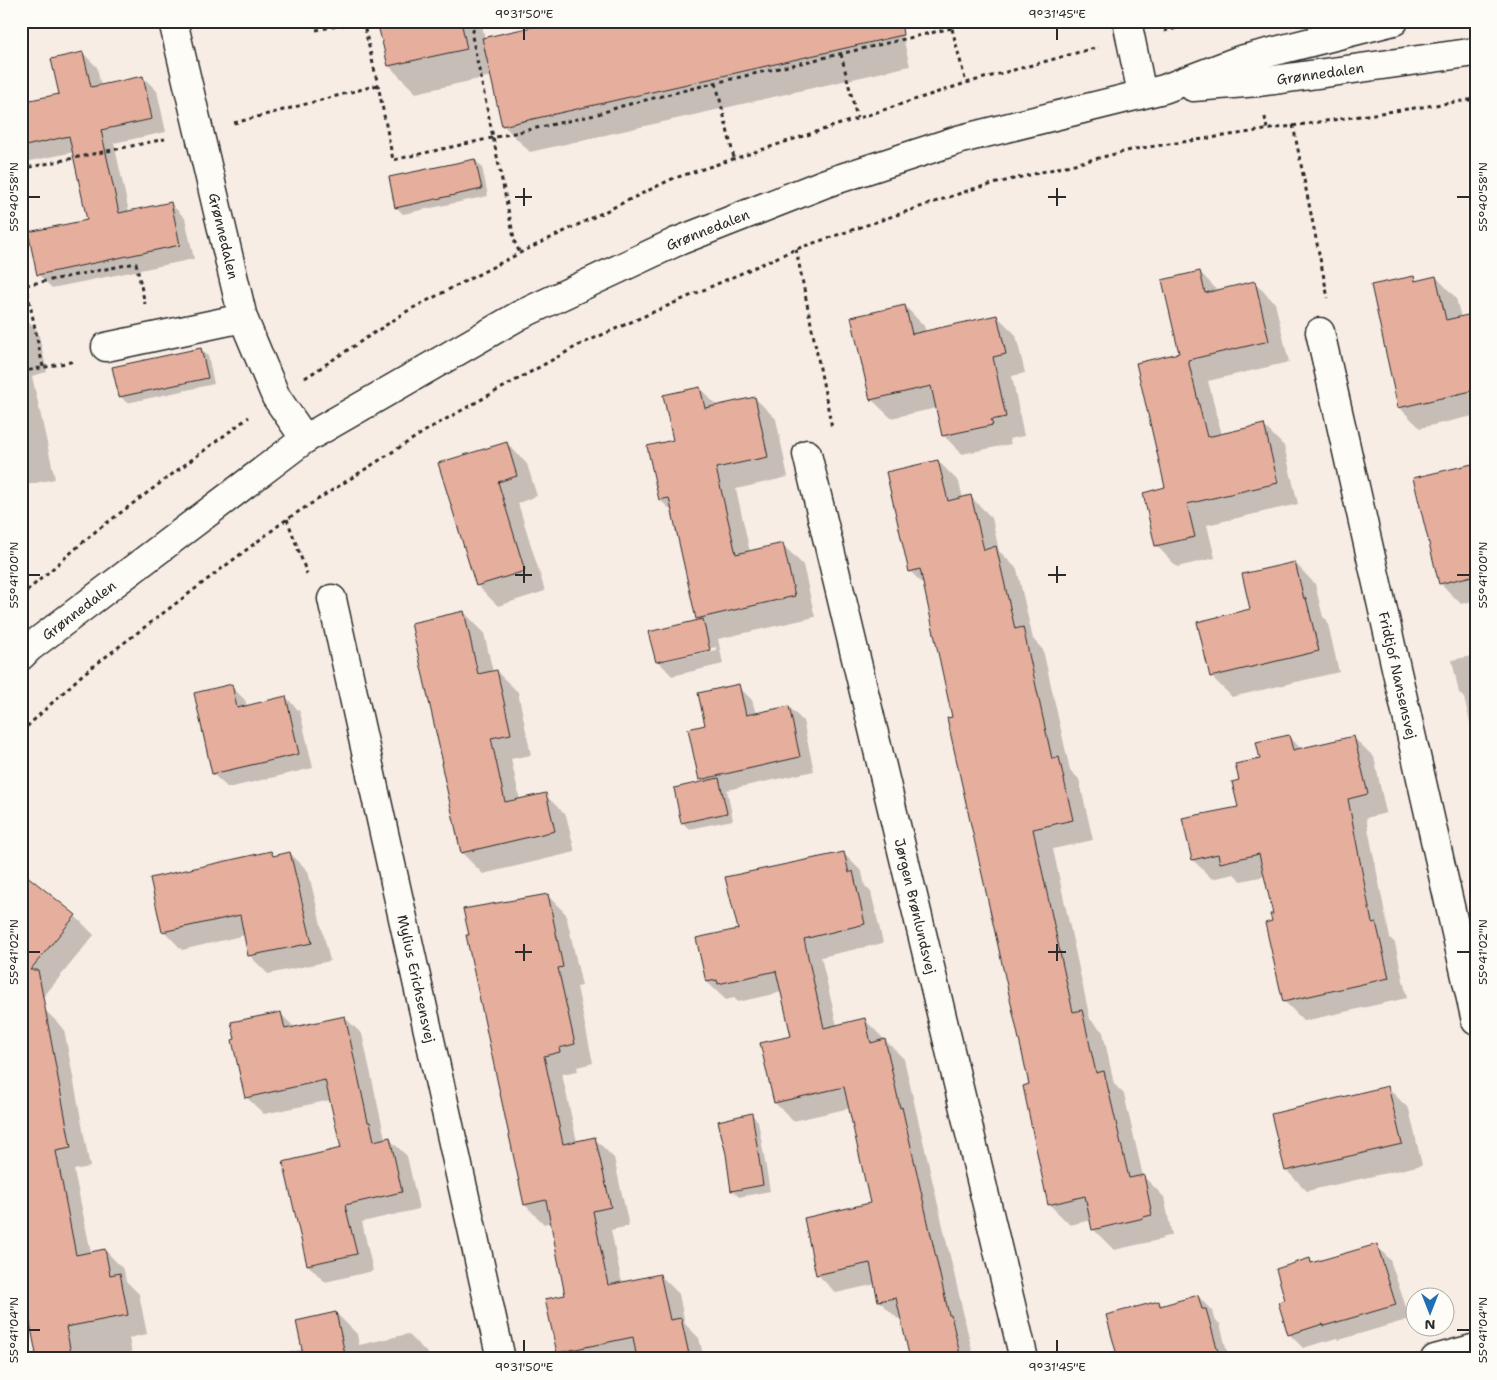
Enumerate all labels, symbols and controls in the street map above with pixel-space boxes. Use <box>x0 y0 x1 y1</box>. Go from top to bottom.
text: 9°31'50"E <box>495 6 553 22</box>
text: 9°31'45"E <box>1028 6 1086 22</box>
street label: Grønnedalen <box>1275 59 1366 88</box>
text: 55°40'58"N <box>6 162 22 232</box>
text: 55°40'58"N <box>1475 162 1491 232</box>
street label: Grønnedalen <box>205 191 243 282</box>
street label: Grønnedalen <box>663 205 752 254</box>
text: 55°41'00"N <box>6 542 22 608</box>
text: 55°41'00"N <box>1475 542 1491 608</box>
street label: Grønnedalen <box>38 576 120 644</box>
street label: Fridtjof Nansensvej <box>1375 610 1421 741</box>
street label: Jørgen Brønlundsvej <box>890 837 940 976</box>
street label: Mylius Erichsensvej <box>393 913 439 1045</box>
text: 55°41'02"N <box>6 919 22 985</box>
text: 55°41'02"N <box>1475 919 1491 985</box>
north arrow <box>1404 1288 1454 1338</box>
text: 55°41'04"N <box>6 1297 22 1363</box>
text: 55°41'04"N <box>1475 1297 1491 1363</box>
text: N <box>1424 1316 1436 1334</box>
text: 9°31'50"E <box>495 1359 553 1375</box>
text: 9°31'45"E <box>1028 1359 1086 1375</box>

